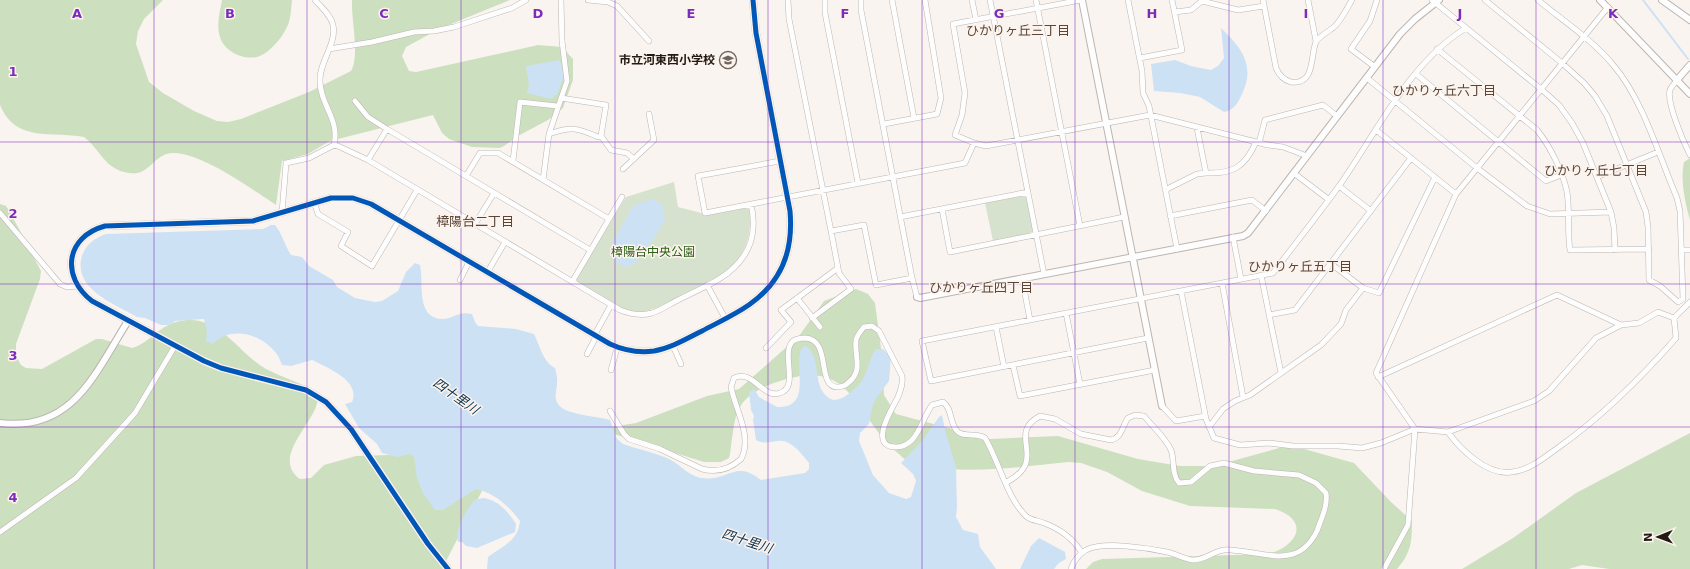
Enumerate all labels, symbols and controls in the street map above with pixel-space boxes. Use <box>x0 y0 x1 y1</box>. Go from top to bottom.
text: A <box>72 6 82 21</box>
text: B <box>225 6 235 21</box>
text: C <box>379 6 389 21</box>
text: D <box>533 6 544 21</box>
text: E <box>687 6 695 21</box>
text: F <box>841 6 849 21</box>
text: G <box>994 6 1004 21</box>
text: H <box>1147 6 1157 21</box>
text: I <box>1304 6 1308 21</box>
text: J <box>1457 6 1462 21</box>
text: K <box>1608 6 1619 21</box>
district label: ひかりヶ丘三丁目 <box>966 23 1070 38</box>
school or university icon: 市立河東西小学校 <box>718 50 738 70</box>
place label: 市立河東西小学校 <box>619 53 715 67</box>
text: 1 <box>8 64 18 79</box>
district label: ひかりヶ丘六丁目 <box>1392 83 1496 98</box>
district label: ひかりヶ丘七丁目 <box>1544 163 1648 178</box>
text: 2 <box>8 206 18 221</box>
district label: 樟陽台二丁目 <box>436 214 514 229</box>
park label: 樟陽台中央公園 <box>611 245 695 259</box>
district label: ひかりヶ丘五丁目 <box>1248 259 1352 274</box>
district label: ひかりヶ丘四丁目 <box>929 280 1033 295</box>
text: 3 <box>8 348 18 363</box>
water label: 四十里川 <box>430 375 483 418</box>
text: 4 <box>8 490 18 505</box>
north arrow <box>1638 517 1678 557</box>
water label: 四十里川 <box>720 526 776 557</box>
text: N <box>1642 532 1655 542</box>

